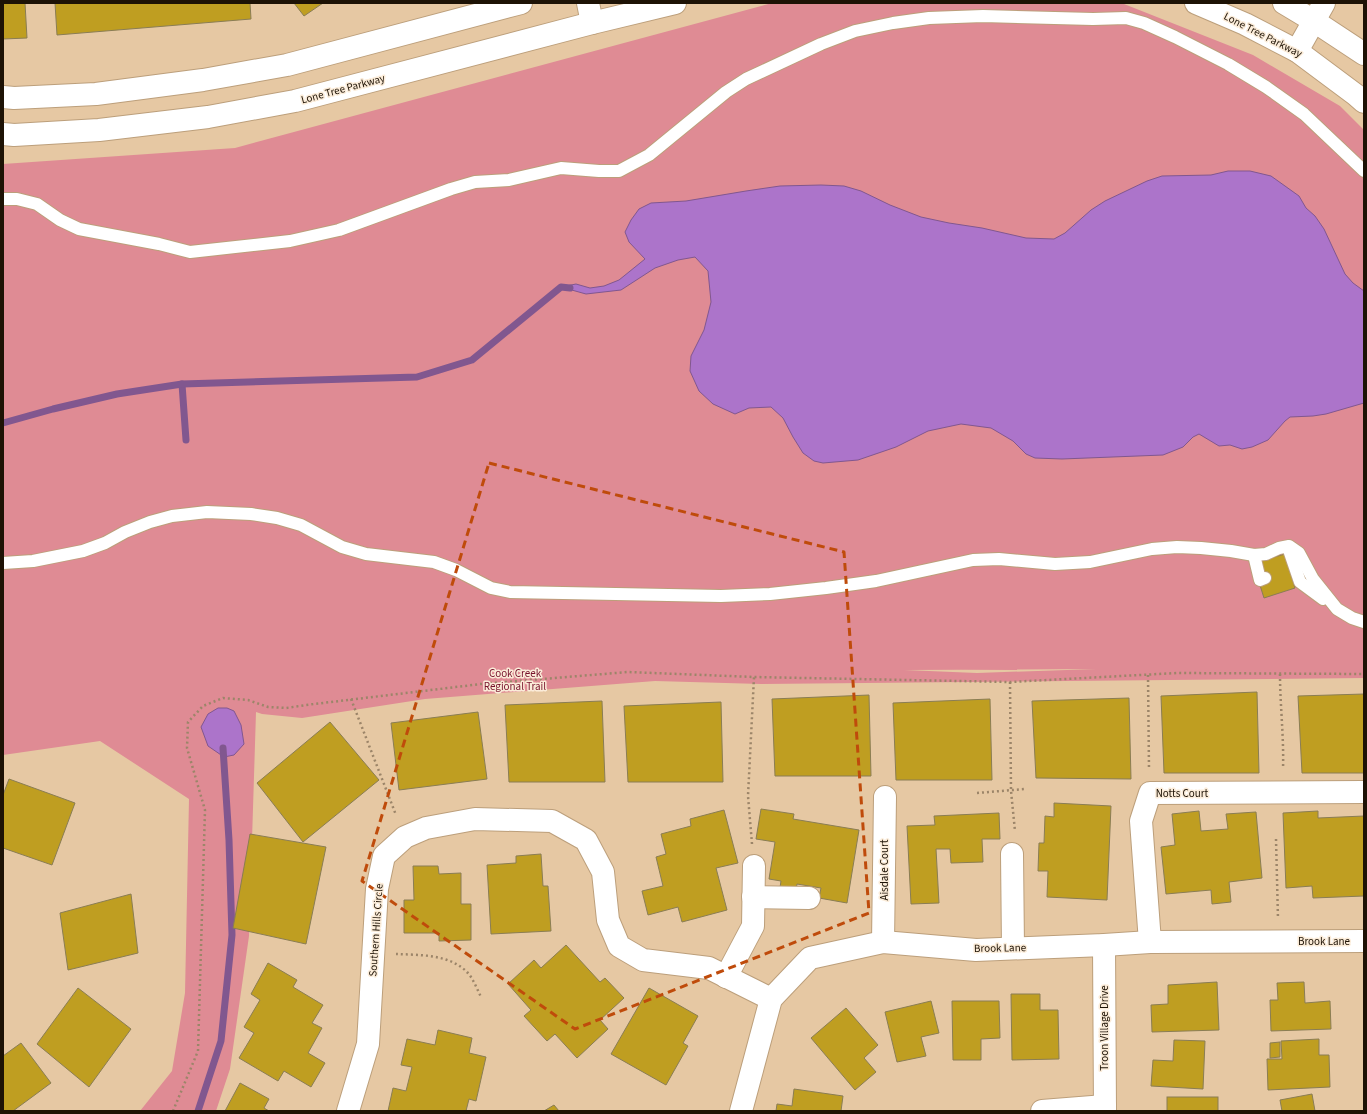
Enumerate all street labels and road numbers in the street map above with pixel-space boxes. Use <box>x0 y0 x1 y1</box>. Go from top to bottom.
street label: Lone Tree Parkway <box>1221 9 1305 61</box>
street label: Lone Tree Parkway <box>299 71 387 107</box>
street label: Notts Court <box>1156 786 1209 801</box>
street label: Aisdale Court <box>877 839 892 901</box>
street label: Southern Hills Circle <box>365 882 387 977</box>
street label: Brook Lane <box>1298 934 1351 949</box>
street label: Brook Lane <box>974 940 1027 956</box>
street label: Troon Village Drive <box>1097 985 1112 1071</box>

